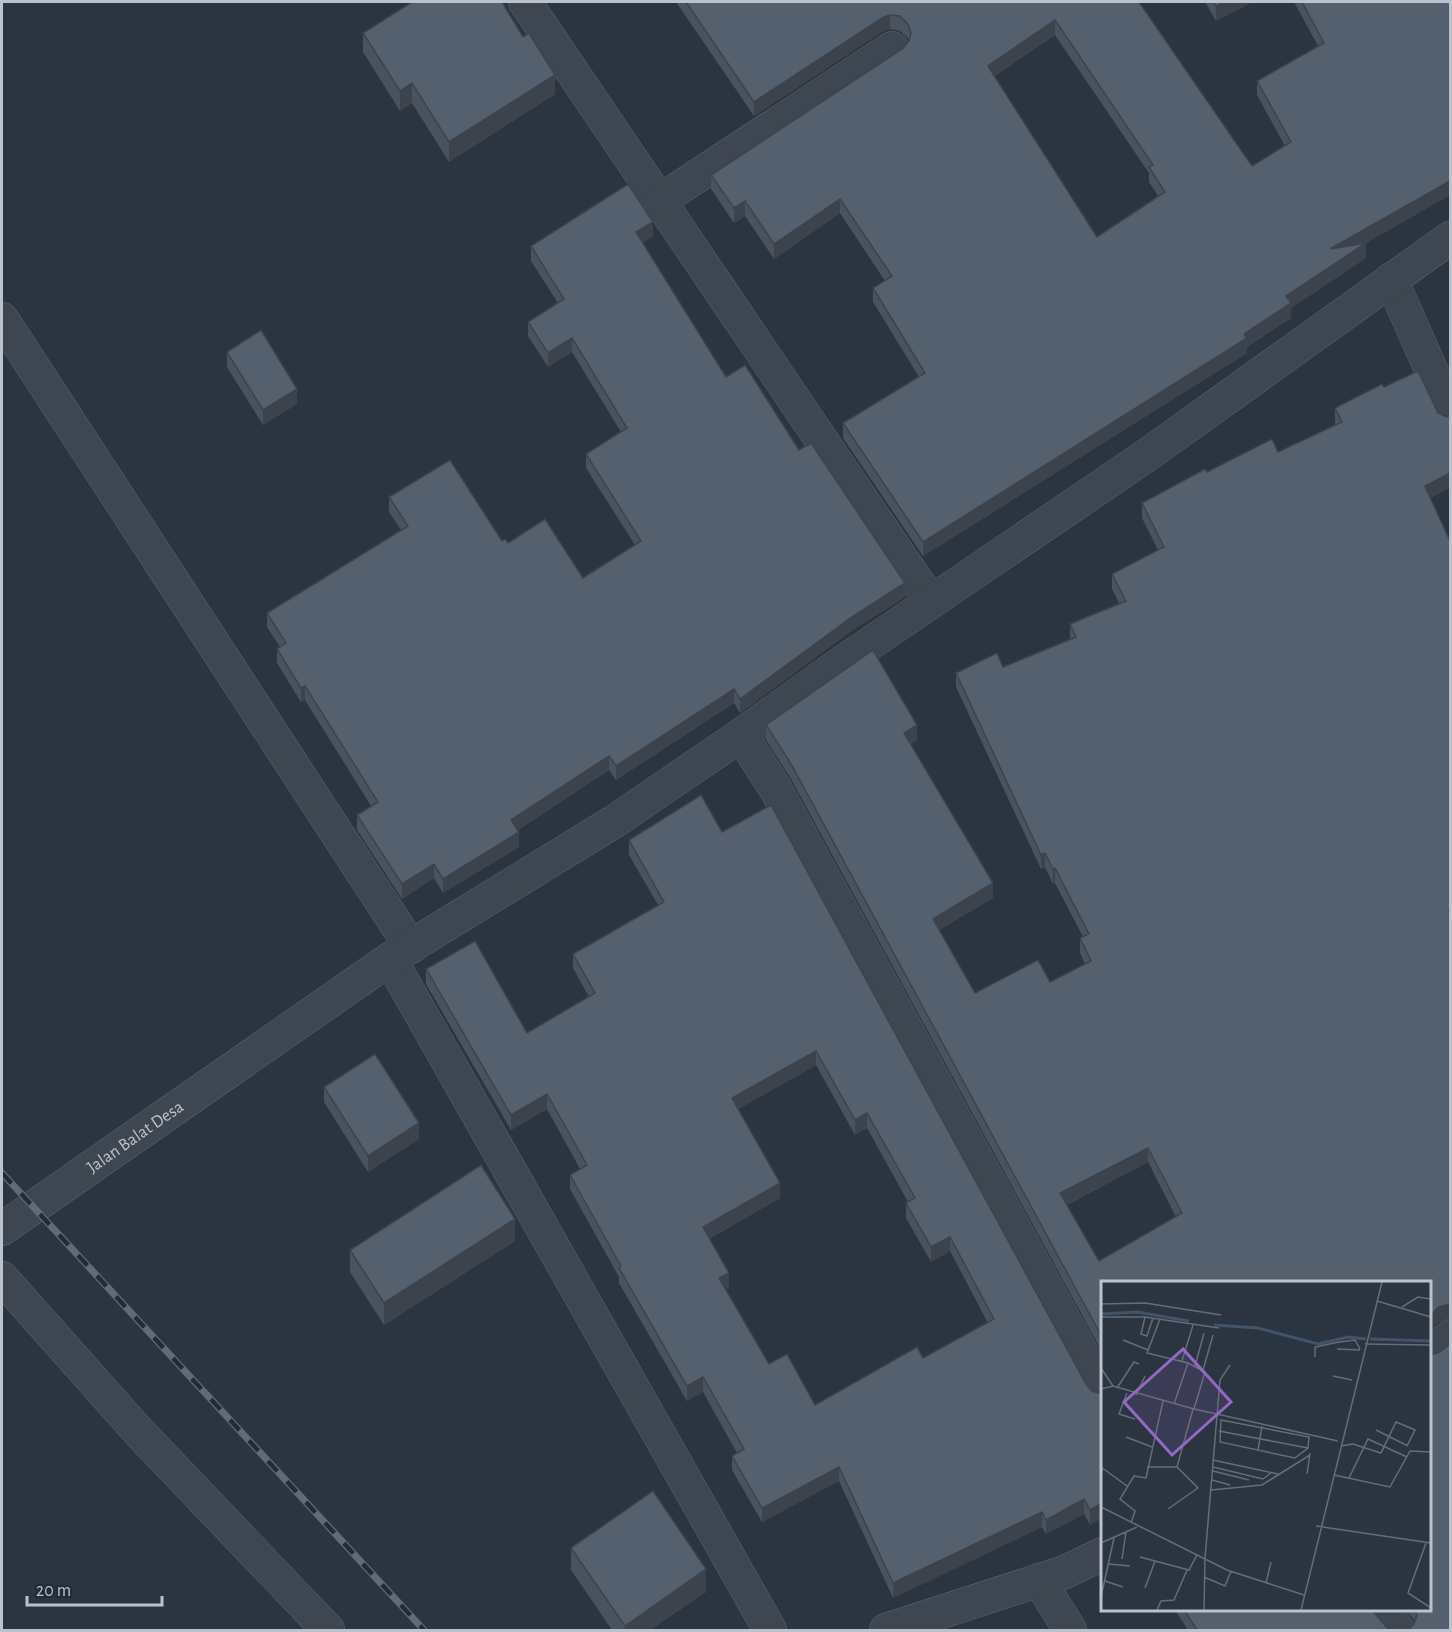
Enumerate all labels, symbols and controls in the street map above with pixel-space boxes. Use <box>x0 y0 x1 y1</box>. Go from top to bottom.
street label: Jalan Balat Desa <box>84 1098 187 1177</box>
inset map <box>1101 1281 1431 1611</box>
scale bar <box>27 1569 162 1607</box>
text: 20 m <box>36 1582 71 1600</box>

